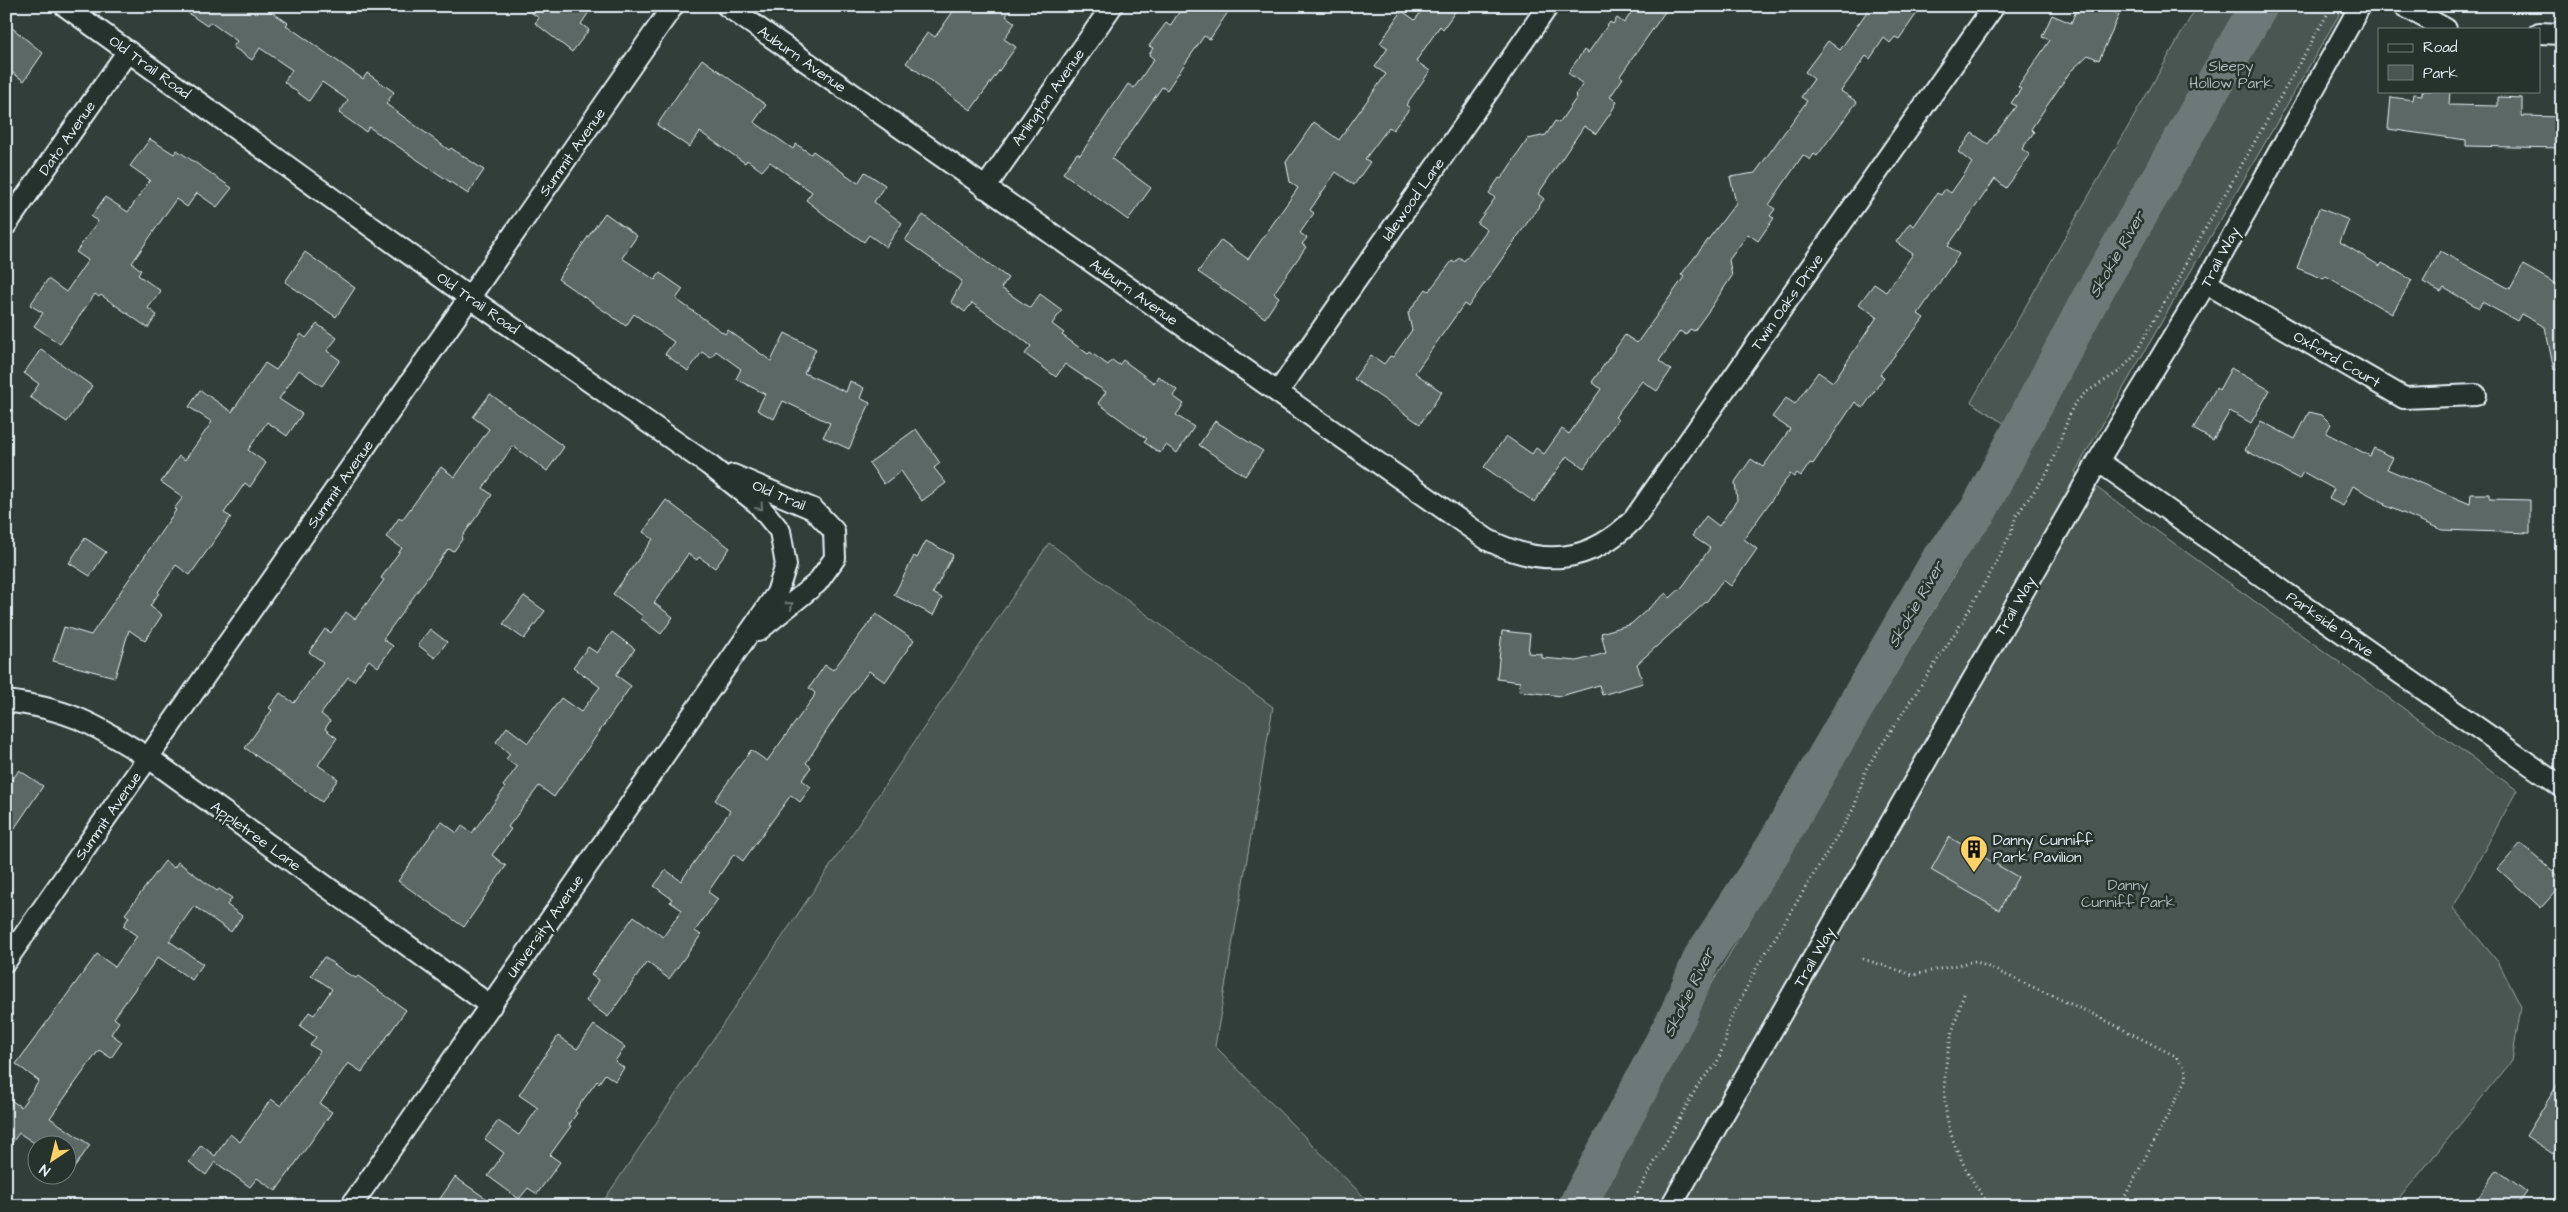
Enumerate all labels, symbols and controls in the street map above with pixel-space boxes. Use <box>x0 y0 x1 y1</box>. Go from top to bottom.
street label: Auburn Avenue <box>753 21 850 98</box>
legend <box>2378 28 2540 92</box>
street label: Old Trail Road <box>105 31 195 104</box>
text: Road <box>2423 37 2458 58</box>
street label: Arlington Avenue <box>1007 44 1091 151</box>
park label: Sleepy Hollow Park <box>2189 56 2273 94</box>
text: Park <box>2423 63 2458 84</box>
street label: Dato Avenue <box>34 97 101 180</box>
street label: Summit Avenue <box>534 104 611 201</box>
street label: Idlewood Lane <box>1377 154 1450 245</box>
water label: Skokie River <box>2083 206 2151 302</box>
street label: Trail Way <box>2196 223 2246 292</box>
street label: Twin Oaks Drive <box>1746 250 1829 355</box>
street label: Auburn Avenue <box>1085 254 1182 331</box>
street label: Old Trail Road <box>432 267 523 340</box>
street label: Oxford Court <box>2289 326 2384 393</box>
street label: Summit Avenue <box>302 436 379 533</box>
street label: Old Trail <box>749 475 809 516</box>
one-way arrow <box>754 501 763 510</box>
water label: Skokie River <box>1882 556 1950 652</box>
street label: Trail Way <box>1990 572 2042 641</box>
street label: Parkside Drive <box>2282 586 2378 662</box>
one-way arrow <box>785 601 794 610</box>
street label: Summit Avenue <box>70 768 147 865</box>
street label: Appletree Lane <box>206 796 305 876</box>
place label: Danny Cunniff Park Pavilion <box>1993 830 2093 868</box>
building icon: Danny Cunniff Park Pavilion <box>1959 834 1989 873</box>
street label: University Avenue <box>502 871 590 983</box>
park label: Danny Cunniff Park <box>2081 875 2175 913</box>
street label: Trail Way <box>1789 923 1841 992</box>
water label: Skokie River <box>1658 943 1721 1040</box>
north arrow <box>28 1134 78 1184</box>
text: N <box>36 1159 54 1181</box>

